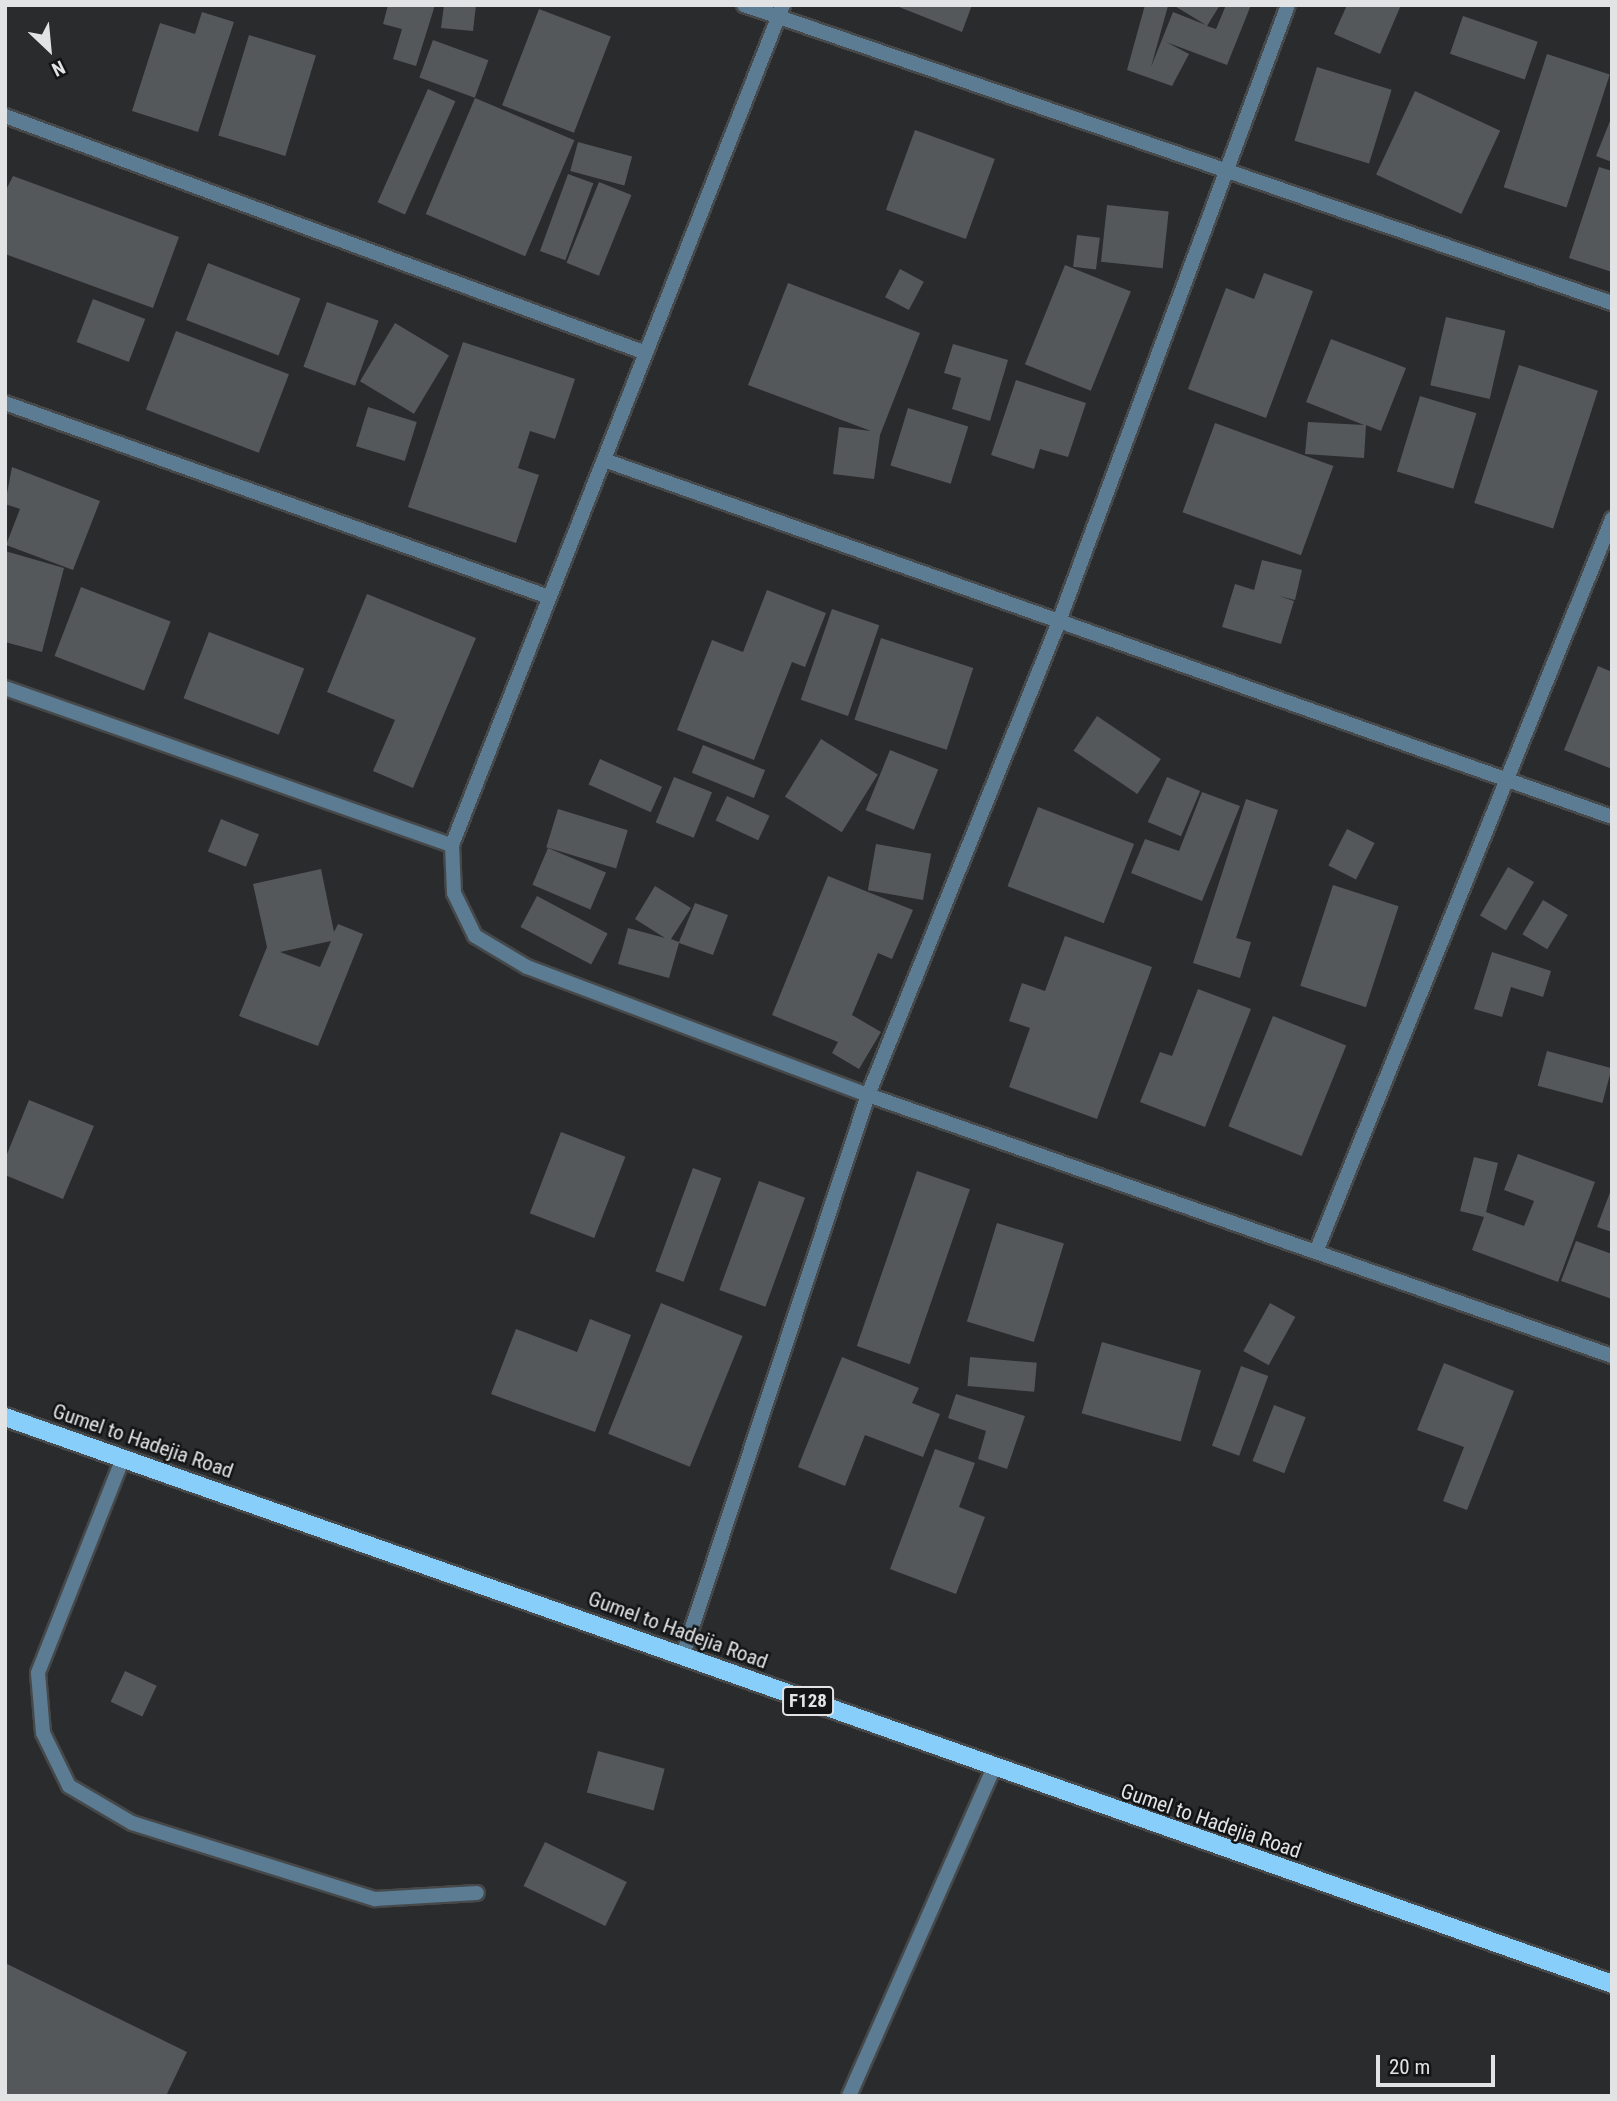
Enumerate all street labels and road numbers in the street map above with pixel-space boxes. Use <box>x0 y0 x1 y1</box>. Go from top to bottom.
street label: Gumel to Hadejia Road <box>49 1398 237 1484</box>
street label: Gumel to Hadejia Road <box>585 1586 771 1674</box>
road number: F128 <box>782 1686 834 1716</box>
street label: Gumel to Hadejia Road <box>1117 1778 1305 1864</box>

